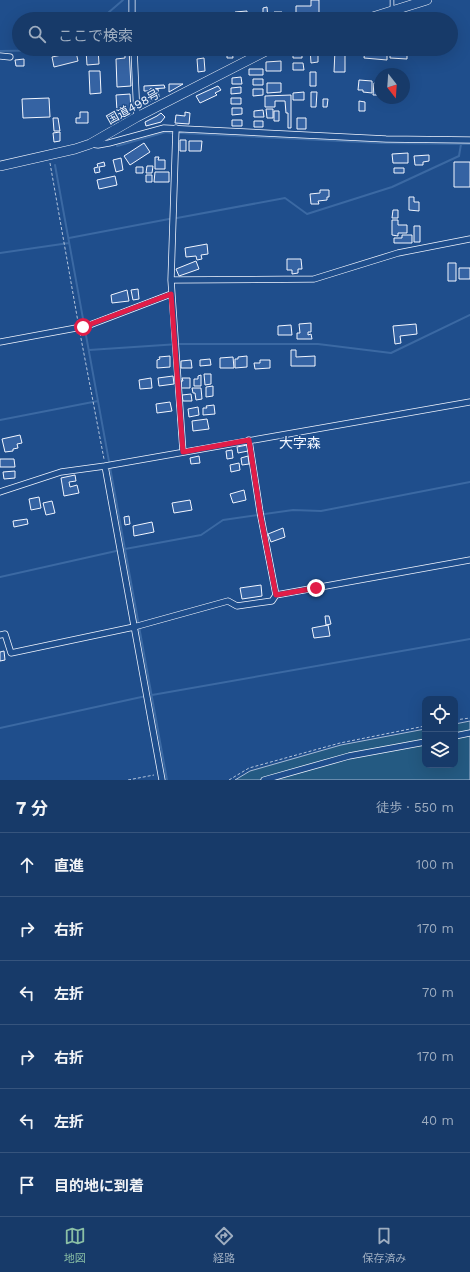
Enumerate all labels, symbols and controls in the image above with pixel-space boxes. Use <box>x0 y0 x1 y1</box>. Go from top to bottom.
search box <box>12 12 458 56</box>
icon: search <box>26 23 48 45</box>
text: ここで検索 <box>58 27 133 45</box>
north arrow <box>374 68 410 104</box>
street label: 国道498号 <box>104 87 162 127</box>
route start <box>74 318 92 336</box>
district label: 大字森 <box>279 435 321 451</box>
route end <box>307 579 325 597</box>
map controls <box>422 696 458 768</box>
button: locate <box>422 696 458 732</box>
button: layers <box>422 732 458 768</box>
text: 7 分 <box>16 798 48 818</box>
text: 徒歩 · 550 m <box>376 800 454 815</box>
icon: ahead <box>16 854 38 876</box>
text: 直進 <box>54 857 84 875</box>
text: 100 m <box>416 857 454 872</box>
icon: right <box>16 918 38 940</box>
text: 右折 <box>54 921 84 939</box>
text: 170 m <box>417 921 454 936</box>
icon: left <box>16 982 38 1004</box>
text: 左折 <box>54 985 84 1003</box>
text: 70 m <box>422 985 454 1000</box>
icon: right <box>16 1046 38 1068</box>
text: 右折 <box>54 1049 84 1067</box>
text: 170 m <box>417 1049 454 1064</box>
icon: left <box>16 1110 38 1132</box>
text: 左折 <box>54 1113 84 1131</box>
text: 40 m <box>421 1113 454 1128</box>
icon: arrive <box>16 1174 38 1196</box>
text: 目的地に到着 <box>54 1177 144 1195</box>
tab: 地図 <box>64 1225 86 1265</box>
tab: 経路 <box>213 1225 235 1265</box>
tab: 保存済み <box>362 1225 406 1265</box>

